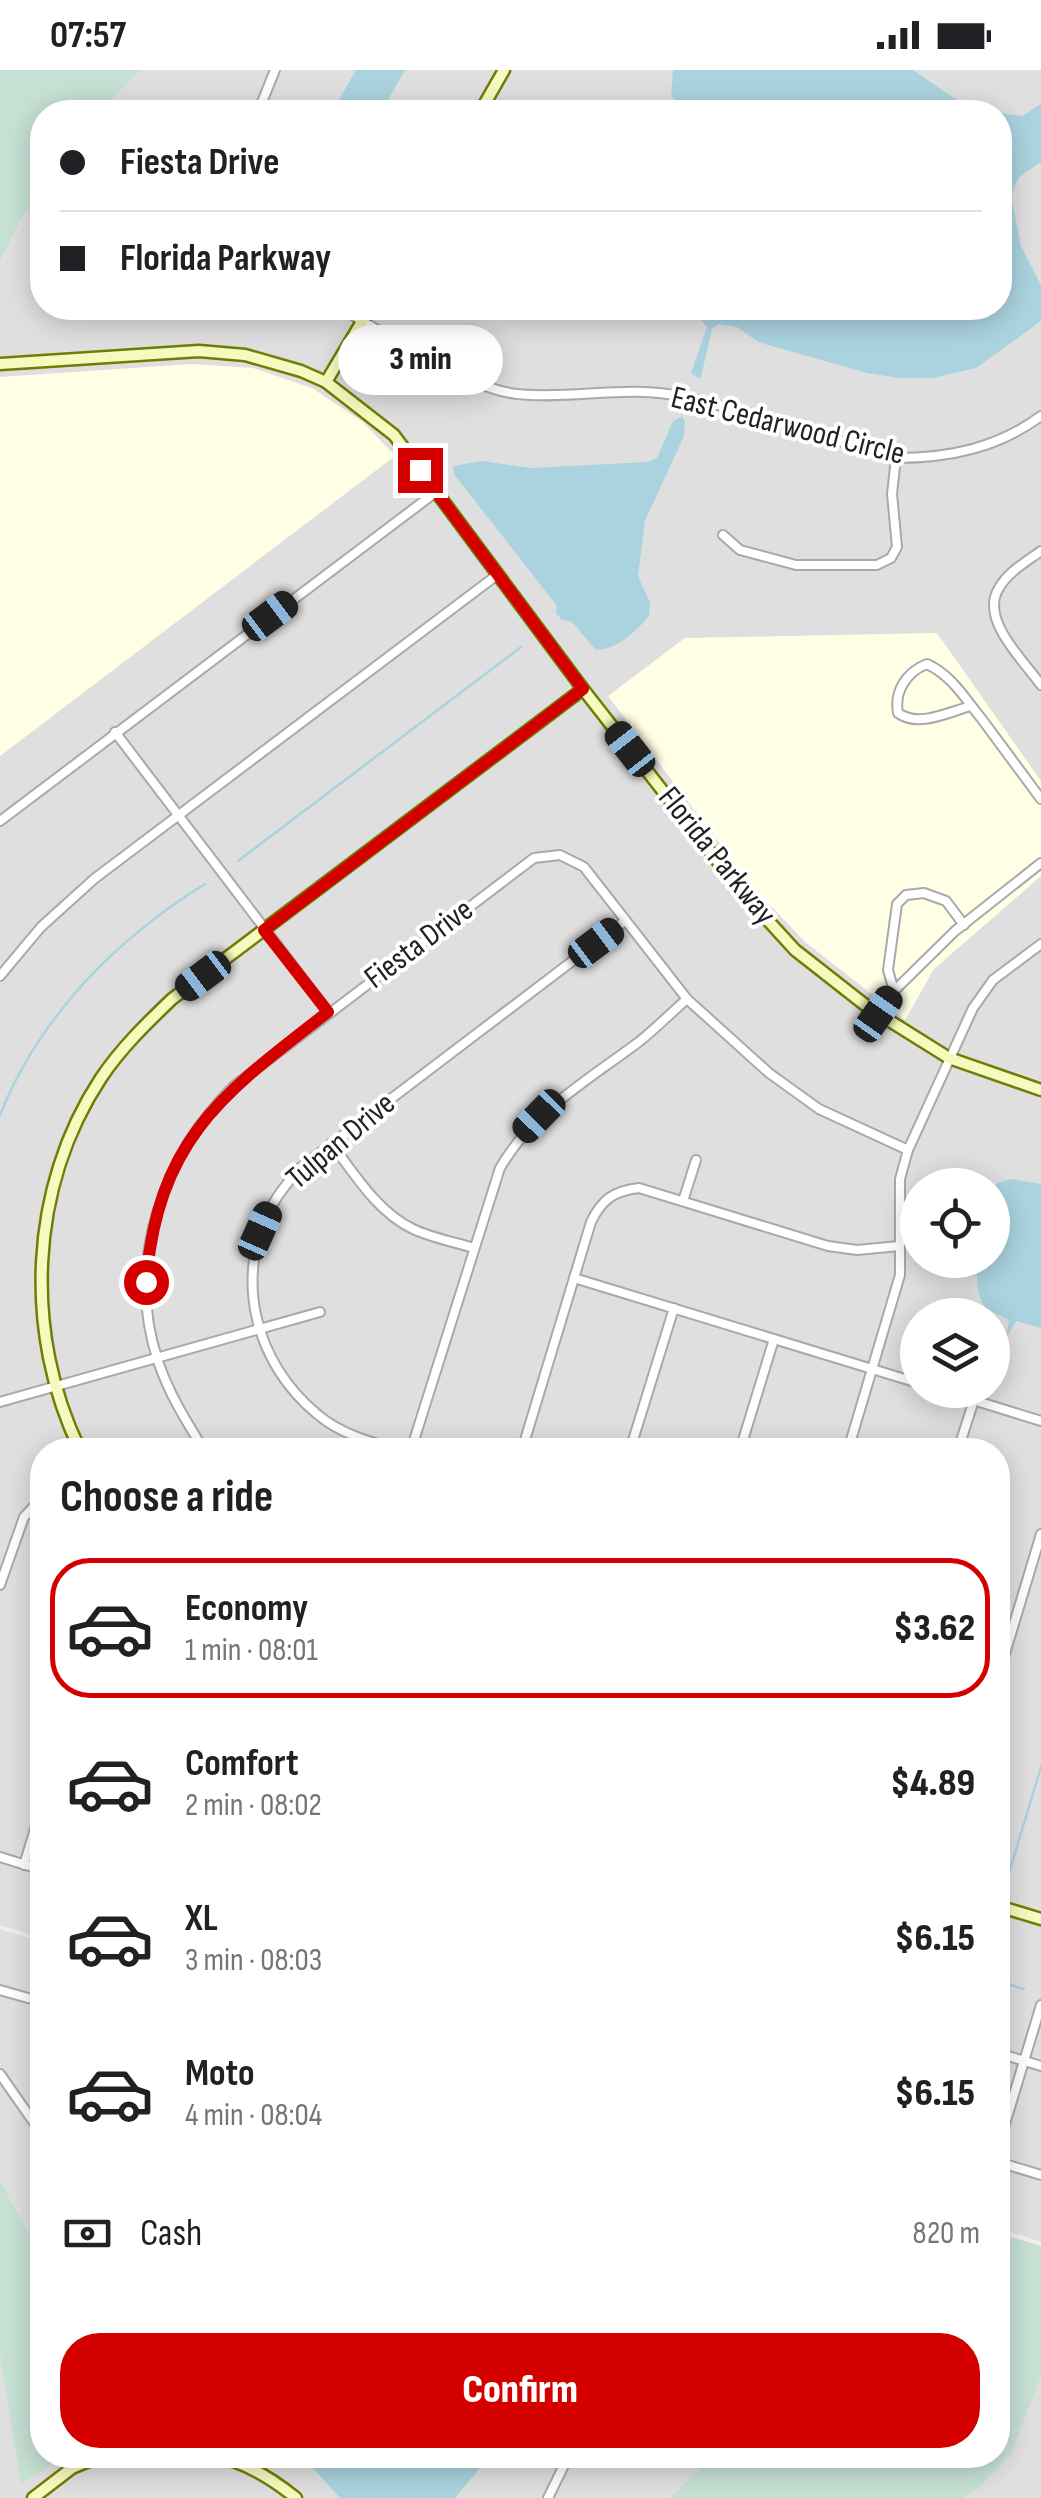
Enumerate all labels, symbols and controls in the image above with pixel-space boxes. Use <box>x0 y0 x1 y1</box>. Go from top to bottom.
text: 07:57 <box>50 13 126 58</box>
text: Fiesta Drive <box>120 140 279 185</box>
text: Florida Parkway <box>120 236 331 281</box>
callout: 3 min <box>338 325 502 395</box>
text: 3 min <box>389 340 452 379</box>
street label: East Cedarwood Circle <box>667 378 909 474</box>
route end <box>398 448 443 493</box>
car <box>237 586 303 646</box>
car <box>600 716 660 782</box>
street label: Florida Parkway <box>650 779 784 933</box>
street label: Fiesta Drive <box>357 891 481 997</box>
car <box>563 913 629 973</box>
car <box>170 946 236 1006</box>
car <box>849 981 907 1047</box>
street label: Tulpan Drive <box>279 1084 403 1198</box>
car <box>507 1084 571 1148</box>
map controls <box>900 1168 1010 1408</box>
button: locate <box>900 1168 1010 1278</box>
car <box>234 1197 286 1265</box>
route start <box>124 1260 169 1305</box>
button: layers <box>900 1298 1010 1408</box>
text: Choose a ride <box>60 1470 273 1525</box>
icon: car <box>65 1583 155 1673</box>
text: Economy <box>185 1586 308 1631</box>
text: $3.62 <box>894 1606 975 1651</box>
text: 1 min · 08:01 <box>185 1631 318 1670</box>
icon: car <box>65 1738 155 1828</box>
text: Comfort <box>185 1741 299 1786</box>
text: $4.89 <box>890 1761 975 1806</box>
text: 2 min · 08:02 <box>185 1786 322 1825</box>
icon: car <box>65 1893 155 1983</box>
text: XL <box>185 1896 218 1941</box>
text: $6.15 <box>895 1916 975 1961</box>
text: 3 min · 08:03 <box>185 1941 322 1980</box>
icon: car <box>65 2048 155 2138</box>
text: Moto <box>185 2051 255 2096</box>
text: $6.15 <box>895 2071 975 2116</box>
text: 4 min · 08:04 <box>185 2096 322 2135</box>
icon: cash <box>60 2206 115 2261</box>
text: Cash <box>140 2211 202 2256</box>
text: 820 m <box>912 2214 980 2253</box>
button: Confirm <box>60 2333 980 2448</box>

